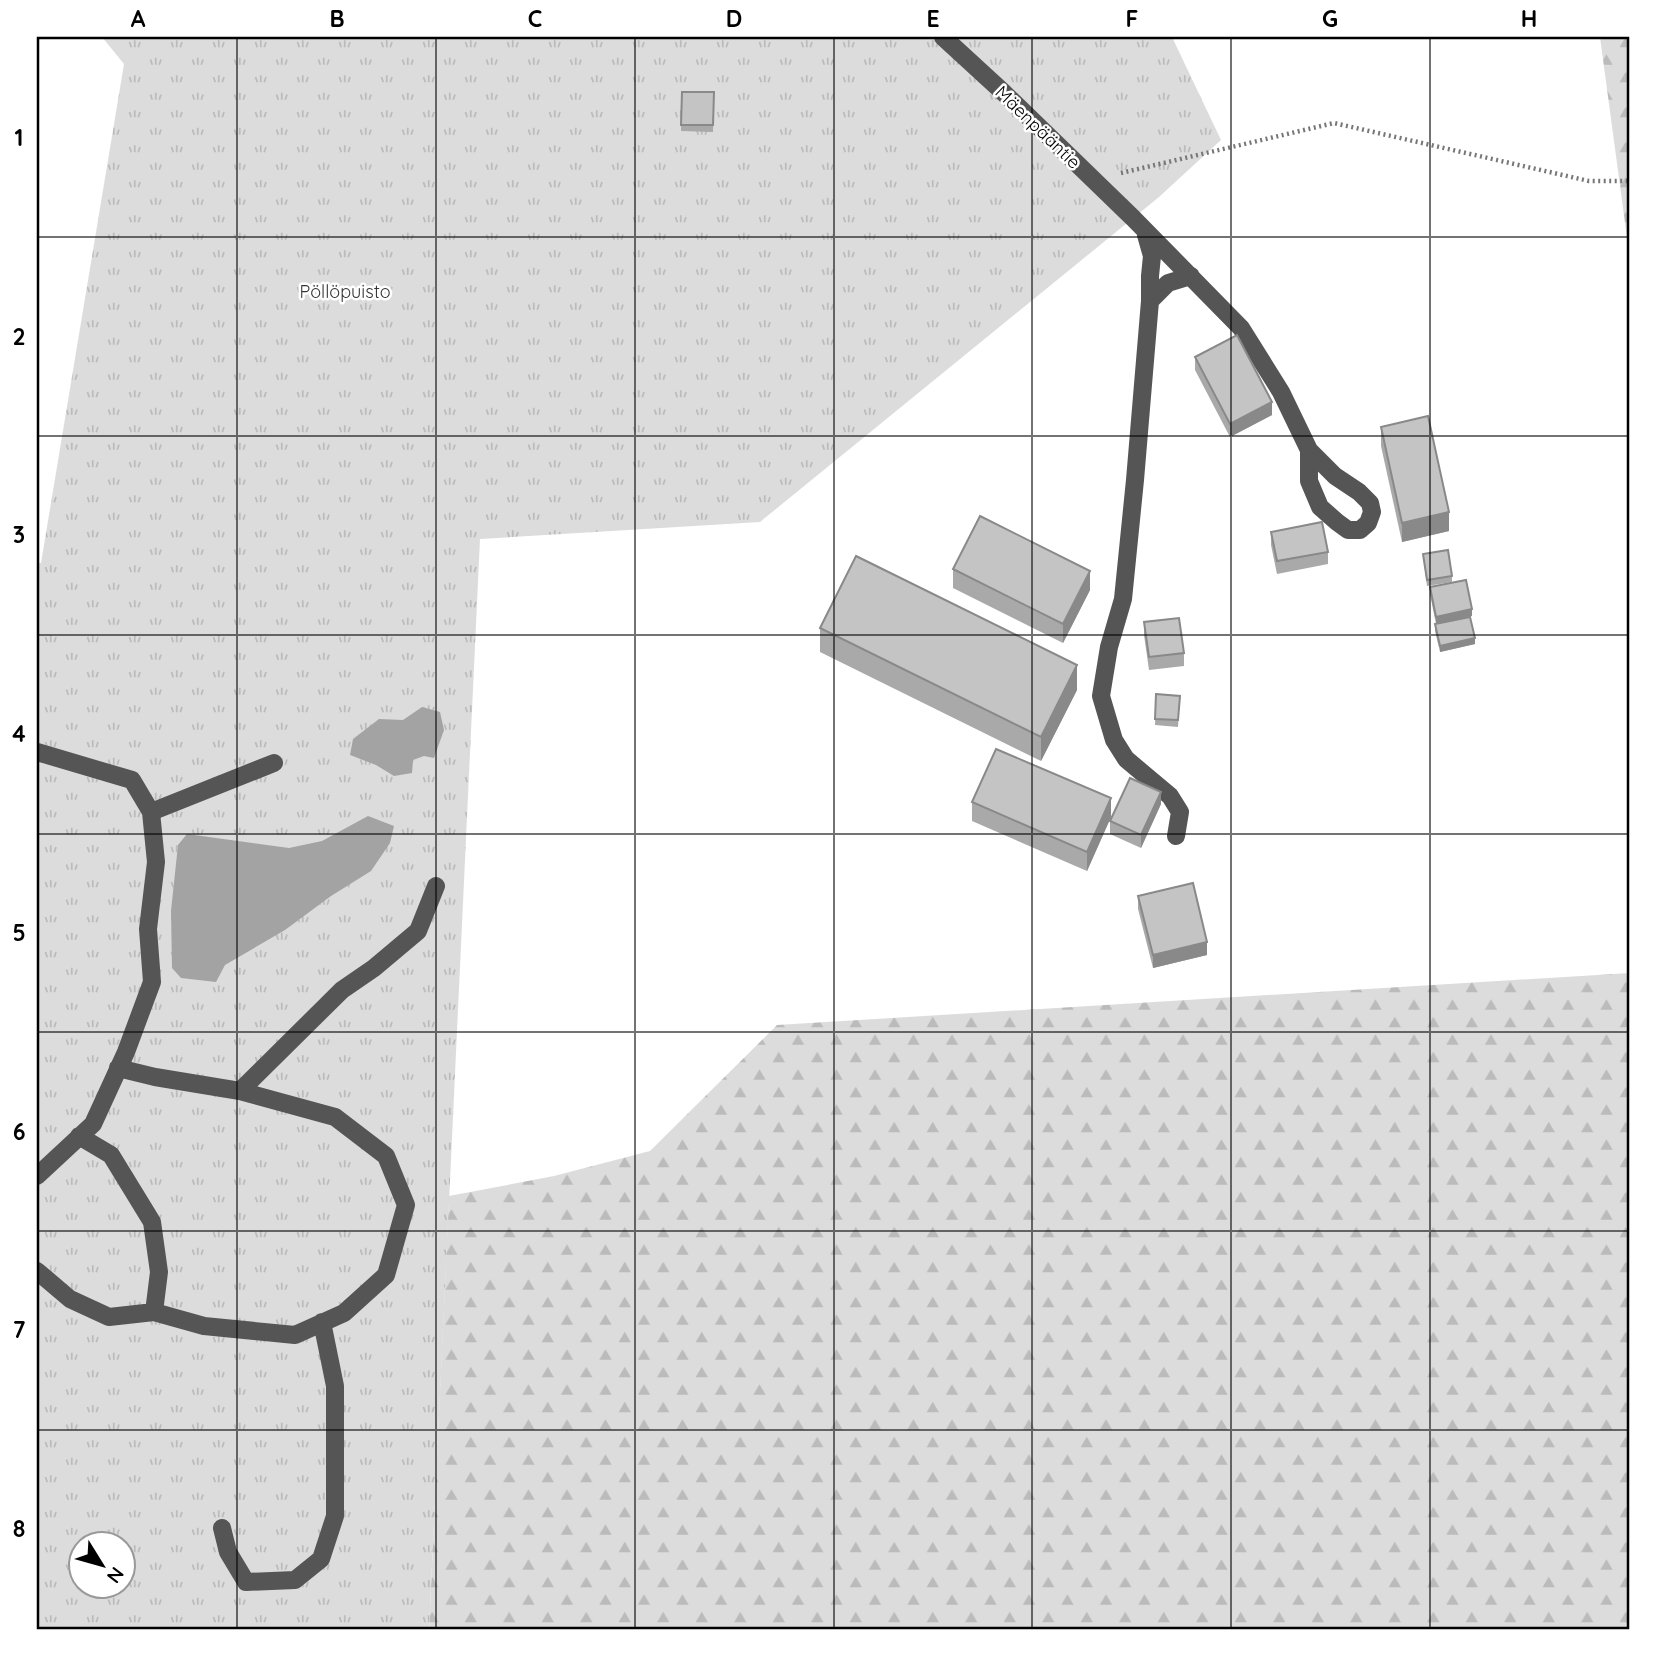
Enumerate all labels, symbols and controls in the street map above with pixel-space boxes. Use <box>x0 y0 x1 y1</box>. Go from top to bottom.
text: A <box>131 4 146 33</box>
text: B <box>329 4 345 33</box>
text: C <box>528 4 542 33</box>
text: D <box>726 4 742 33</box>
text: E <box>926 4 940 33</box>
text: F <box>1126 4 1138 33</box>
text: G <box>1322 4 1338 33</box>
text: H <box>1521 4 1537 33</box>
street label: Mäenpääntie <box>991 81 1085 173</box>
text: 1 <box>15 123 23 152</box>
park label: Pöllöpuisto <box>299 280 391 303</box>
text: 2 <box>12 322 26 351</box>
text: 3 <box>13 520 25 549</box>
text: 4 <box>12 719 26 748</box>
text: 5 <box>12 918 26 947</box>
text: 6 <box>13 1117 25 1146</box>
text: 7 <box>13 1315 26 1344</box>
text: 8 <box>13 1514 25 1543</box>
north arrow <box>66 1530 136 1600</box>
text: N <box>102 1562 129 1588</box>

